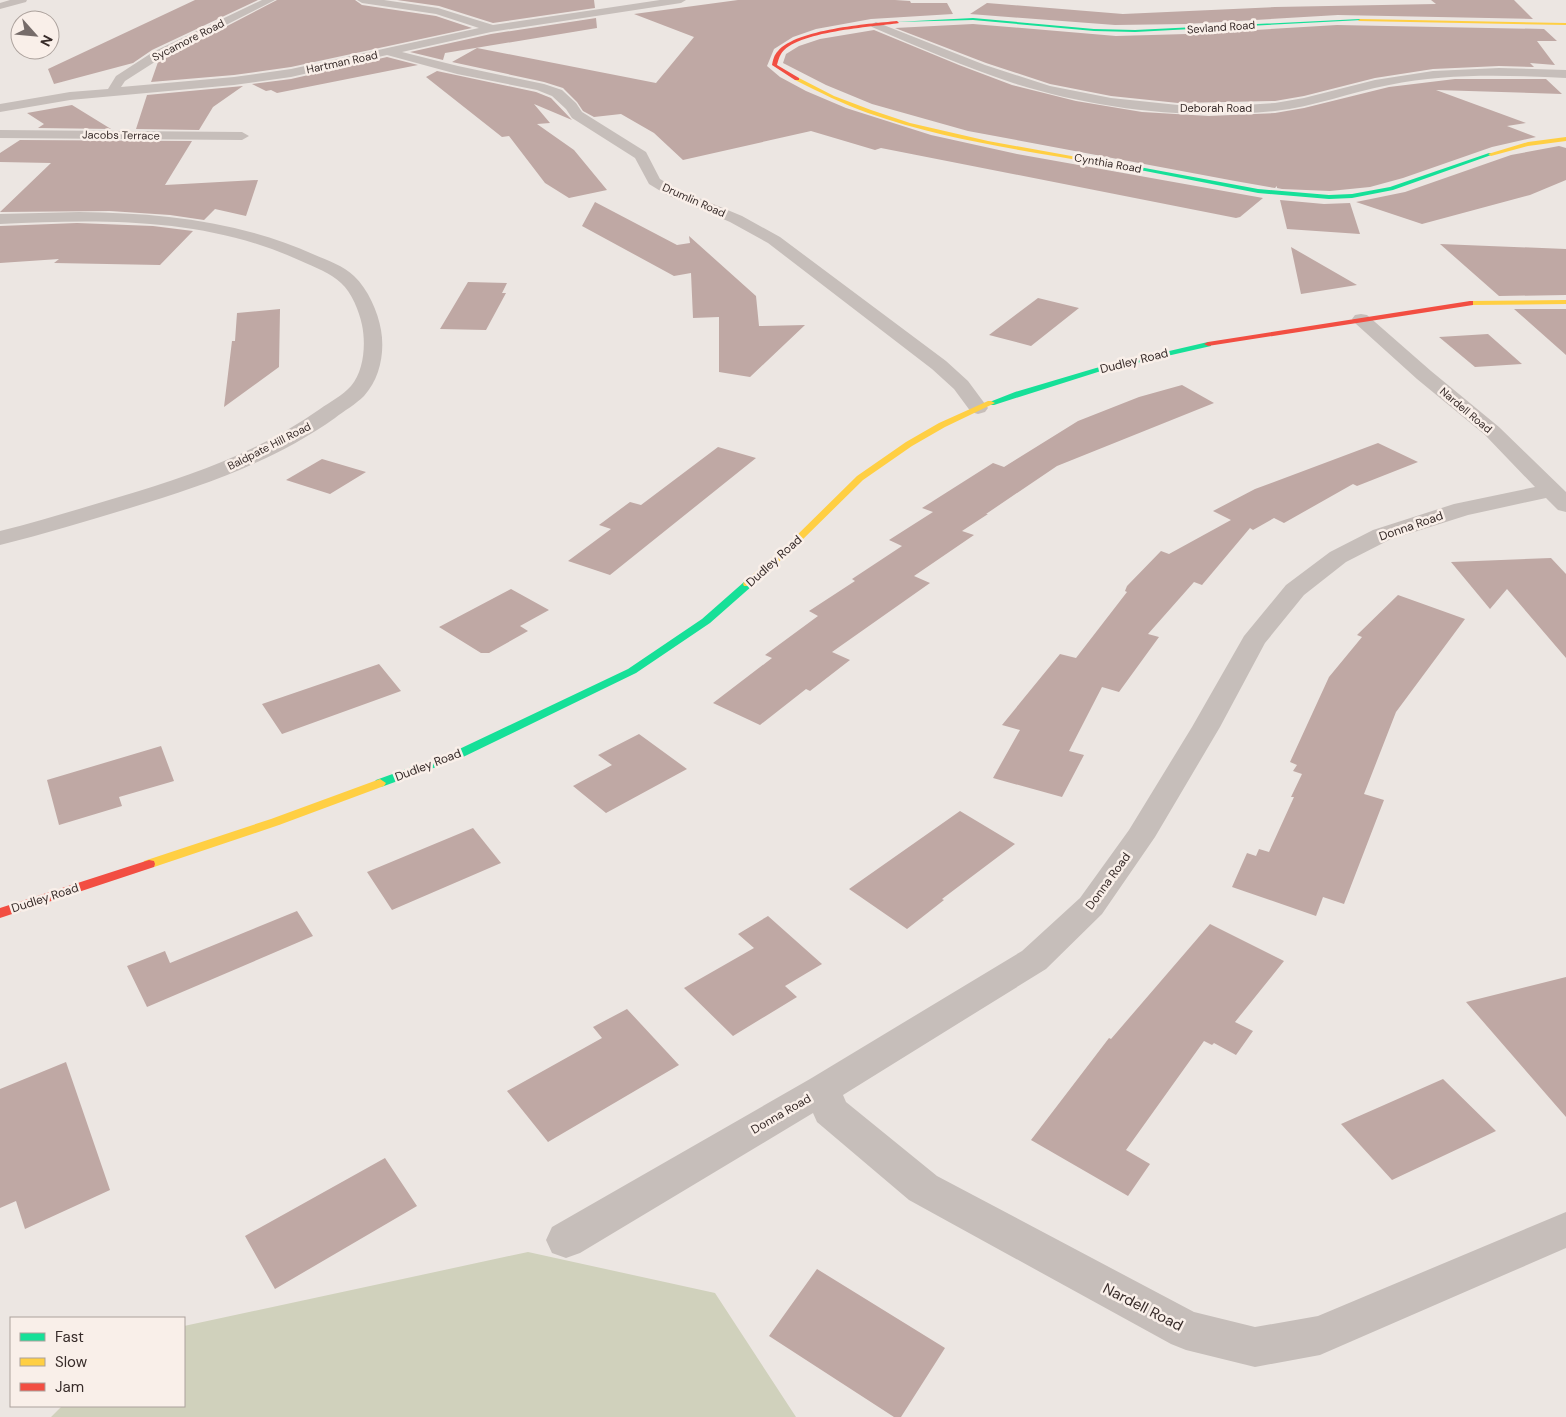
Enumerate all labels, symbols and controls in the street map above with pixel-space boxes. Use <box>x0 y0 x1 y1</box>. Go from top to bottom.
north arrow <box>10 10 60 60</box>
street label: Sycamore Road <box>150 16 227 64</box>
street label: Sevland Road <box>1186 18 1256 36</box>
text: N <box>36 32 57 50</box>
street label: Hartman Road <box>305 48 379 76</box>
street label: Deborah Road <box>1180 101 1252 115</box>
street label: Jacobs Terrace <box>82 127 160 143</box>
street label: Cynthia Road <box>1073 150 1143 176</box>
street label: Drumlin Road <box>660 180 728 220</box>
street label: Dudley Road <box>1098 345 1170 377</box>
street label: Nardell Road <box>1437 384 1495 436</box>
street label: Baldpate Hill Road <box>225 419 313 473</box>
street label: Donna Road <box>1377 508 1445 544</box>
street label: Dudley Road <box>743 532 805 590</box>
street label: Dudley Road <box>393 745 463 785</box>
street label: Donna Road <box>1082 849 1134 913</box>
street label: Dudley Road <box>9 880 81 916</box>
street label: Donna Road <box>748 1090 814 1138</box>
street label: Nardell Road <box>1100 1278 1186 1336</box>
legend <box>10 1317 185 1407</box>
text: Fast <box>55 1327 84 1347</box>
text: Slow <box>55 1352 88 1372</box>
text: Jam <box>55 1377 84 1397</box>

